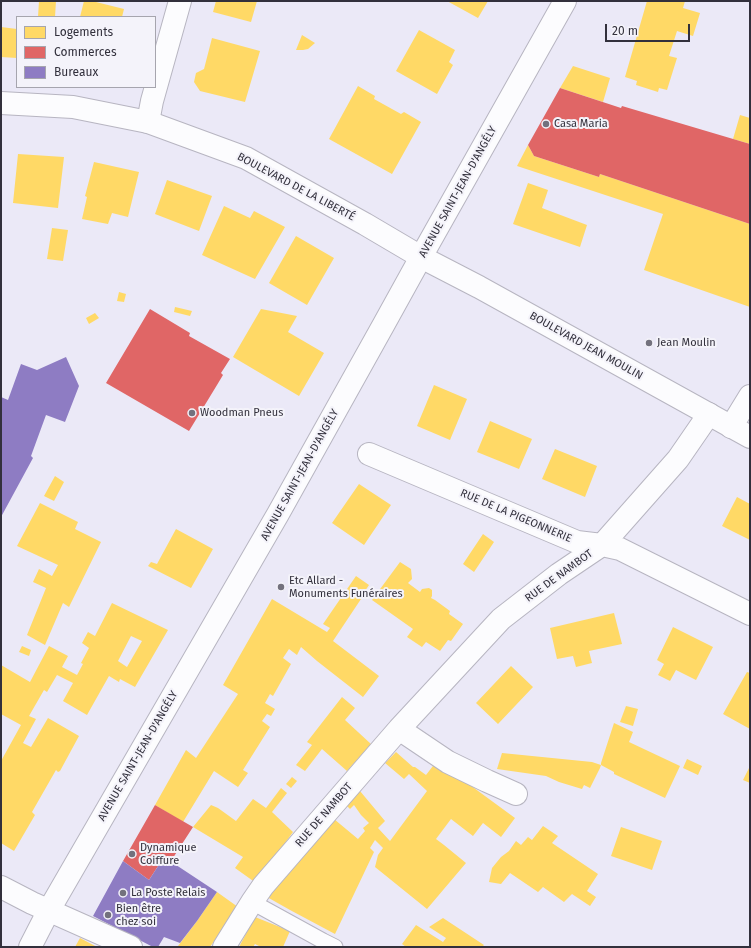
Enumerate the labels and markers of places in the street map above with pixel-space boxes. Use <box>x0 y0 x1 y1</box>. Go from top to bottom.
place label: Casa Maria <box>554 117 608 131</box>
marker: Casa Maria <box>541 119 551 129</box>
place label: Jean Moulin <box>657 336 716 350</box>
marker: Jean Moulin <box>644 338 654 348</box>
place label: Woodman Pneus <box>200 406 283 420</box>
marker: Woodman Pneus <box>187 408 197 418</box>
place label: Etc Allard - Monuments Funéraires <box>289 574 403 600</box>
marker: Etc Allard - Monuments Funéraires <box>276 582 286 592</box>
place label: Dynamique Coiffure <box>140 841 196 867</box>
marker: Dynamique Coiffure <box>127 849 137 859</box>
place label: La Poste Relais <box>131 886 205 900</box>
marker: La Poste Relais <box>118 888 128 898</box>
place label: Bien être chez soi <box>116 902 161 928</box>
marker: Bien être chez soi <box>103 910 113 920</box>

